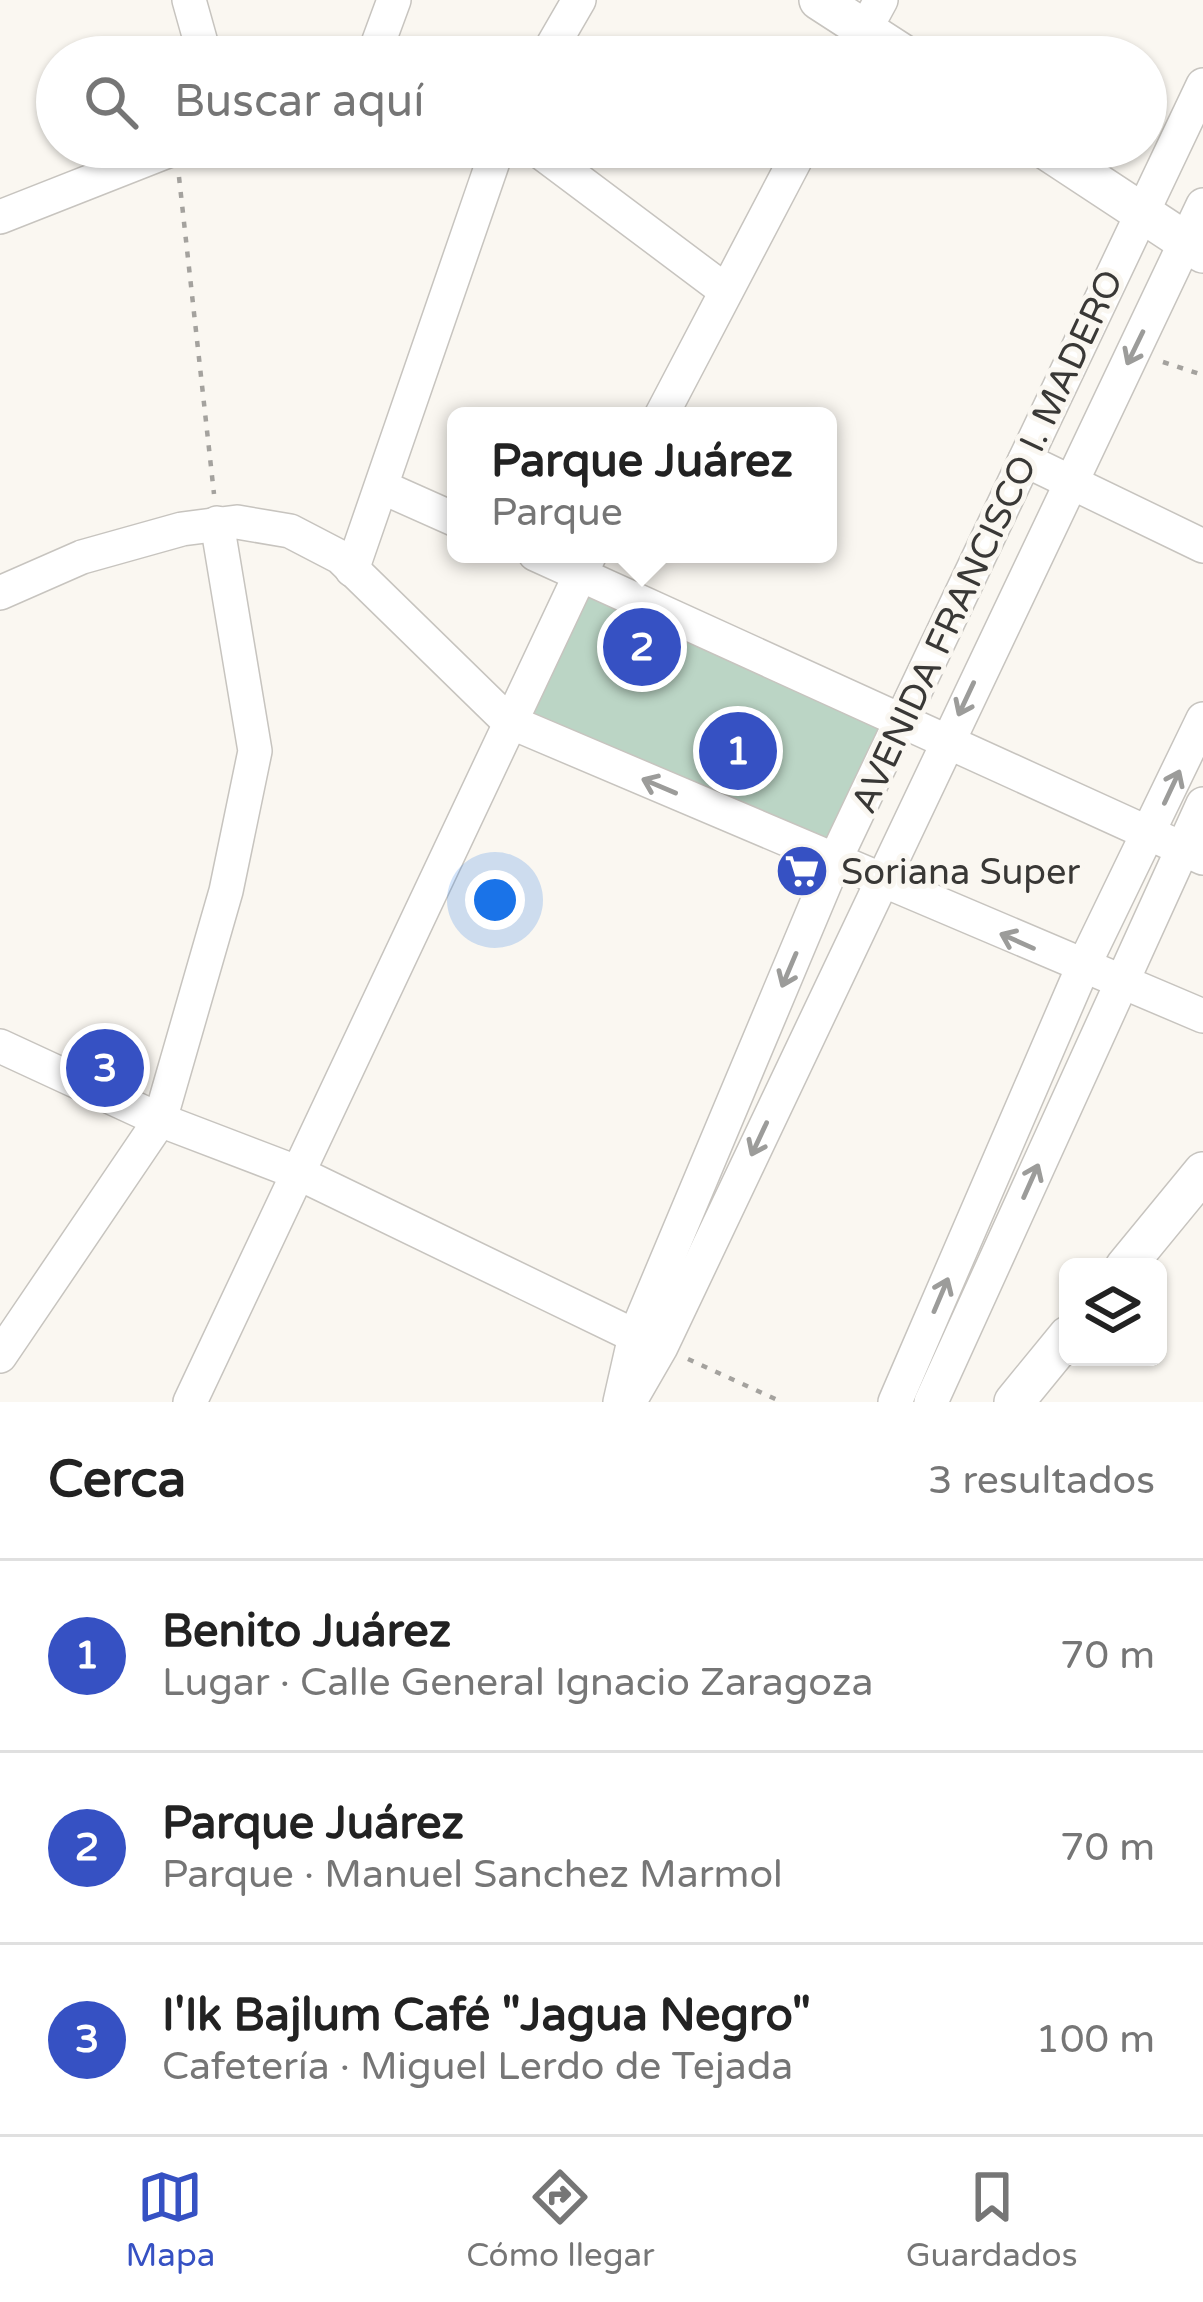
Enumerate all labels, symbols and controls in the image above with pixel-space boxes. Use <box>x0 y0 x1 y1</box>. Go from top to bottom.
search box <box>36 36 1167 168</box>
icon: search <box>78 69 144 135</box>
text: Buscar aquí <box>174 75 424 129</box>
street label: AVENIDA FRANCISCO I. MADERO <box>842 263 1132 820</box>
one-way arrow <box>1123 329 1145 365</box>
popup <box>447 407 837 563</box>
text: Parque Juárez <box>491 435 793 489</box>
text: Parque <box>491 489 623 536</box>
pin: 2 <box>603 602 681 692</box>
one-way arrow <box>954 680 976 716</box>
pin: 1 <box>699 706 777 796</box>
one-way arrow <box>1162 770 1184 806</box>
one-way arrow <box>642 774 678 796</box>
supermarket icon: Soriana Super <box>774 843 830 899</box>
place label: Soriana Super <box>841 851 1080 894</box>
your location <box>465 870 525 930</box>
one-way arrow <box>1000 928 1036 950</box>
one-way arrow <box>776 951 798 987</box>
pin: 3 <box>66 1023 144 1113</box>
one-way arrow <box>747 1120 769 1156</box>
one-way arrow <box>1021 1163 1043 1199</box>
map controls <box>1059 1258 1167 1366</box>
button: layers <box>1059 1258 1167 1366</box>
one-way arrow <box>932 1277 954 1313</box>
text: Cerca <box>48 1449 186 1511</box>
text: 3 resultados <box>928 1457 1155 1504</box>
text: Benito Juárez <box>162 1605 451 1659</box>
text: 1 <box>75 1632 99 1679</box>
text: 70 m <box>1060 1632 1155 1679</box>
text: Lugar · Calle General Ignacio Zaragoza <box>162 1659 873 1706</box>
text: Parque Juárez <box>162 1797 464 1851</box>
text: 2 <box>75 1824 99 1871</box>
text: 70 m <box>1060 1824 1155 1871</box>
text: Parque · Manuel Sanchez Marmol <box>162 1851 783 1898</box>
text: I'Ik Bajlum Café "Jagua Negro" <box>162 1989 811 2043</box>
text: 3 <box>75 2016 99 2063</box>
text: 100 m <box>1036 2016 1155 2063</box>
text: Cafetería · Miguel Lerdo de Tejada <box>162 2043 793 2090</box>
tab: Mapa <box>125 2164 215 2275</box>
tab: Cómo llegar <box>466 2164 655 2275</box>
tab: Guardados <box>906 2164 1078 2275</box>

